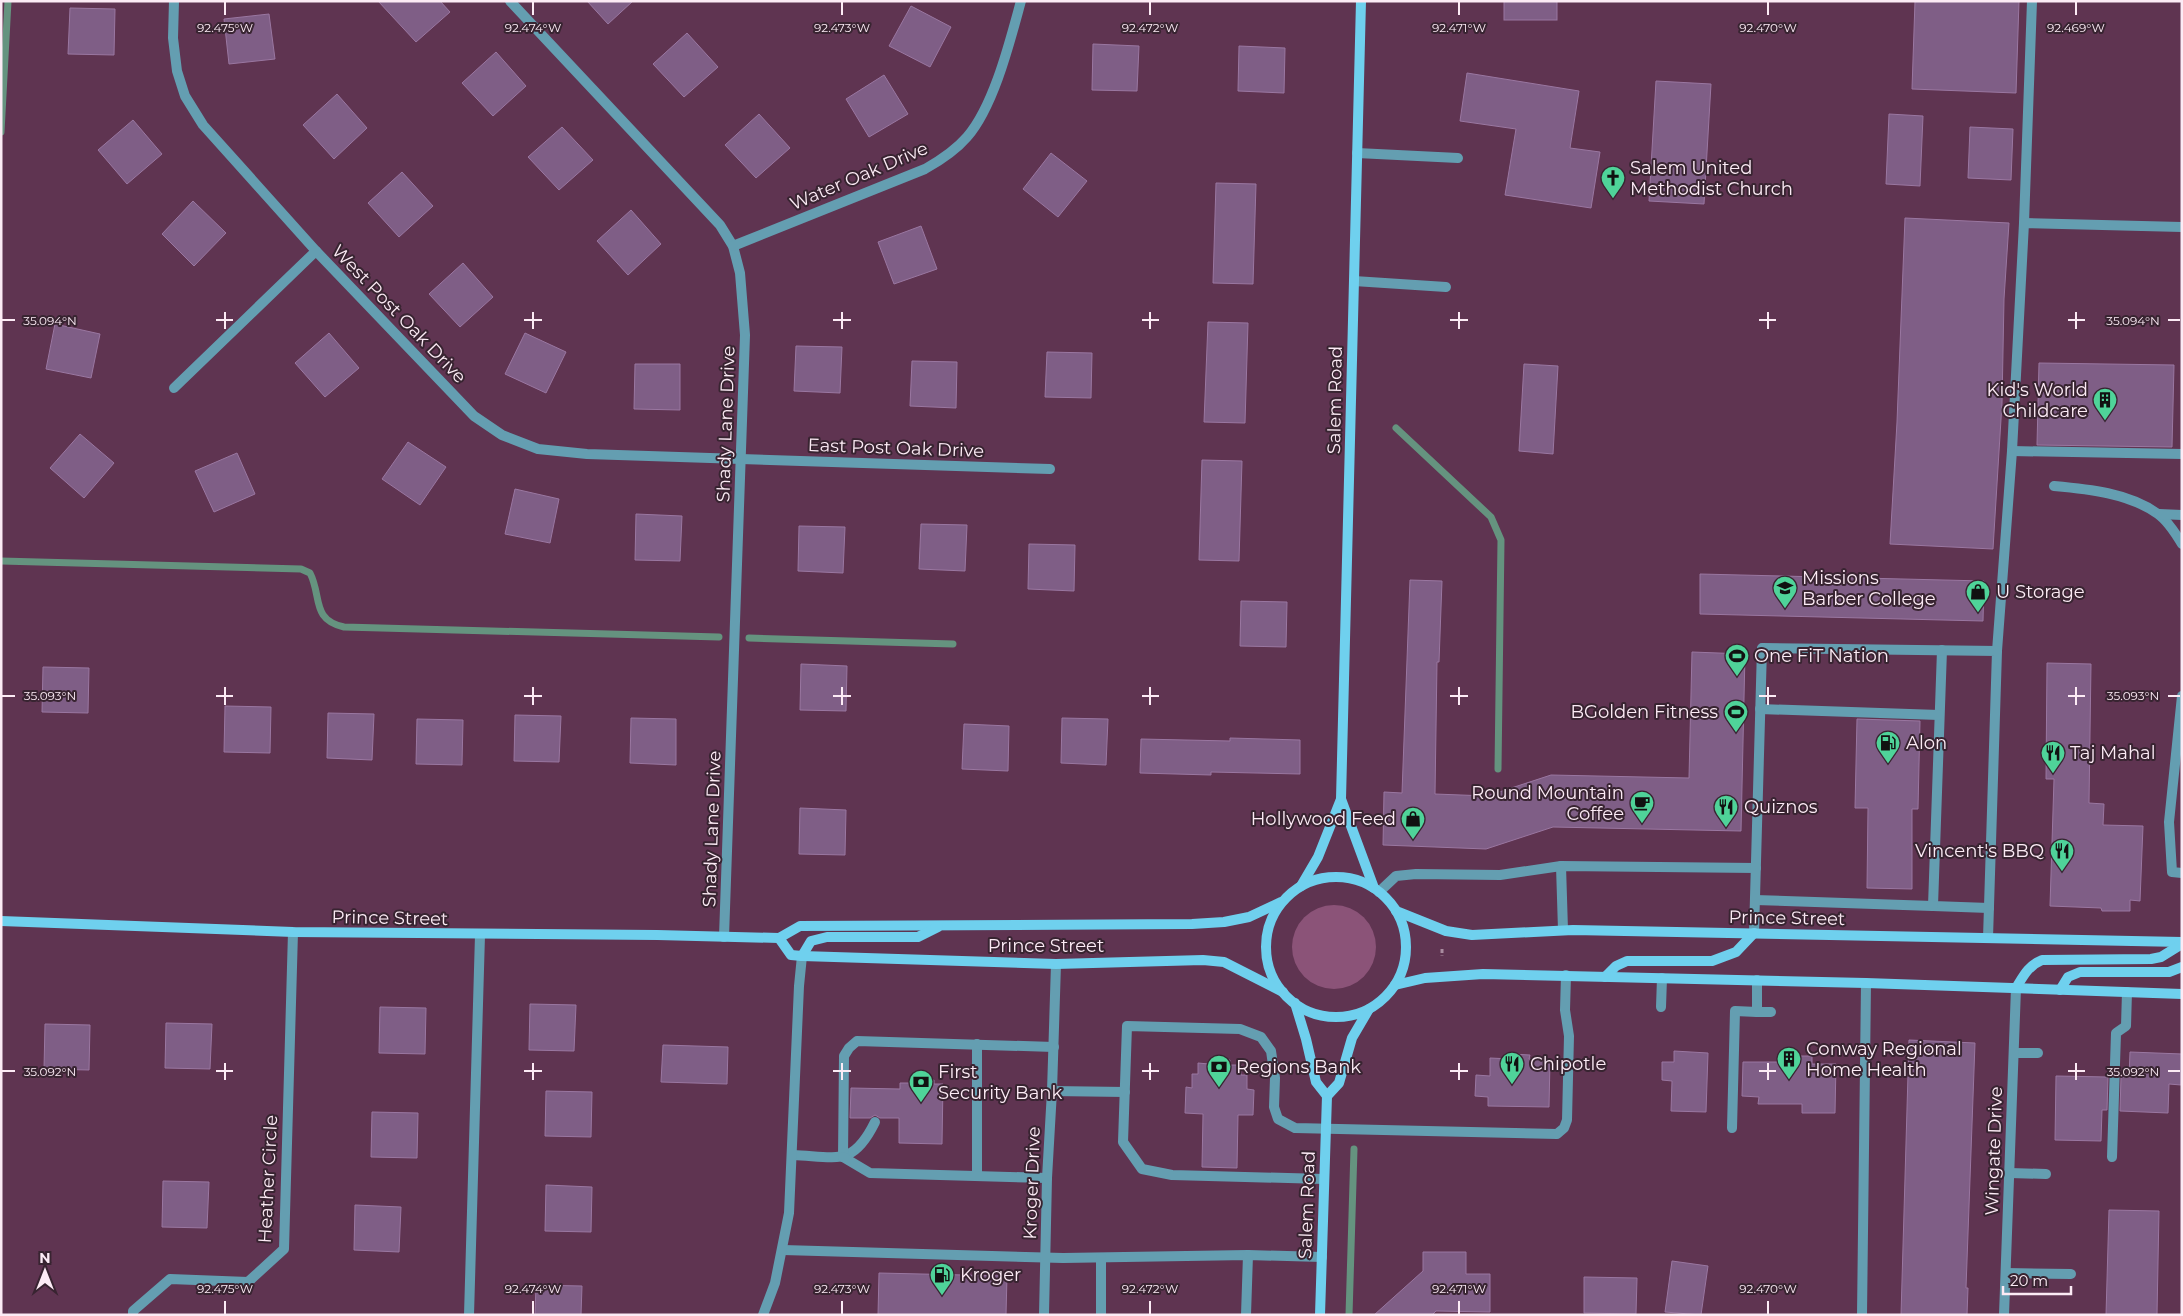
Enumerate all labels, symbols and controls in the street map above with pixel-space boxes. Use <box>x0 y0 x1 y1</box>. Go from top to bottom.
text: 92.475°W <box>197 20 253 35</box>
text: 92.474°W <box>505 20 561 35</box>
text: 92.473°W <box>814 20 870 35</box>
text: 92.472°W <box>1122 20 1178 35</box>
text: 92.471°W <box>1432 20 1486 35</box>
text: 92.470°W <box>1739 20 1797 35</box>
text: 92.469°W <box>2047 20 2105 35</box>
street label: Water Oak Drive <box>787 137 931 215</box>
place label: Salem United Methodist Church <box>1630 157 1793 200</box>
church icon: Salem United Methodist Church <box>1600 165 1626 199</box>
street label: West Post Oak Drive <box>327 240 471 388</box>
text: 35.094°N <box>23 313 77 328</box>
text: 35.094°N <box>2106 313 2160 328</box>
street label: Shady Lane Drive <box>712 345 740 503</box>
street label: Salem Road <box>1323 346 1347 454</box>
place label: Kid's World Childcare <box>1987 379 2088 422</box>
building icon: Kid's World Childcare <box>2092 387 2118 421</box>
street label: East Post Oak Drive <box>807 434 985 462</box>
place label: Missions Barber College <box>1802 567 1936 610</box>
school or university icon: Missions Barber College <box>1772 575 1798 609</box>
shop icon: U Storage <box>1965 579 1991 613</box>
place label: U Storage <box>1996 581 2085 603</box>
sports icon: One FiT Nation <box>1724 643 1750 677</box>
place label: One FiT Nation <box>1754 645 1889 667</box>
text: 35.093°N <box>24 688 76 703</box>
text: 35.093°N <box>2107 688 2159 703</box>
sports icon: BGolden Fitness <box>1723 699 1749 733</box>
place label: BGolden Fitness <box>1570 701 1718 723</box>
fuel station icon: Alon <box>1875 730 1901 764</box>
place label: Alon <box>1906 732 1947 754</box>
restaurant icon: Taj Mahal <box>2040 740 2066 774</box>
place label: Taj Mahal <box>2070 742 2156 764</box>
street label: Shady Lane Drive <box>698 750 726 908</box>
place label: Round Mountain Coffee <box>1471 782 1624 825</box>
cafe icon: Round Mountain Coffee <box>1629 790 1655 824</box>
restaurant icon: Quiznos <box>1713 794 1739 828</box>
place label: Quiznos <box>1744 796 1818 818</box>
shop icon: Hollywood Feed <box>1400 806 1426 840</box>
place label: Hollywood Feed <box>1251 808 1396 830</box>
restaurant icon: Vincent's BBQ <box>2049 838 2075 872</box>
place label: Vincent's BBQ <box>1915 840 2044 862</box>
street label: Prince Street <box>332 906 448 930</box>
street label: Prince Street <box>1729 906 1845 930</box>
street label: Prince Street <box>988 935 1104 957</box>
place label: Conway Regional Home Health <box>1806 1038 1962 1081</box>
building icon: Conway Regional Home Health <box>1776 1046 1802 1080</box>
restaurant icon: Chipotle <box>1499 1051 1525 1085</box>
place label: Chipotle <box>1530 1053 1606 1075</box>
bank icon: Regions Bank <box>1206 1054 1232 1088</box>
place label: Regions Bank <box>1236 1056 1361 1078</box>
place label: First Security Bank <box>938 1061 1062 1104</box>
text: 35.092°N <box>24 1064 76 1079</box>
text: 35.092°N <box>2107 1064 2159 1079</box>
bank icon: First Security Bank <box>908 1069 934 1103</box>
street label: Wingate Drive <box>1981 1086 2007 1216</box>
street label: Heather Circle <box>254 1114 282 1244</box>
street label: Kroger Drive <box>1019 1126 1045 1240</box>
street label: Salem Road <box>1294 1151 1320 1259</box>
north arrow <box>20 1246 70 1296</box>
text: N <box>39 1249 51 1267</box>
fuel station icon: Kroger <box>929 1262 955 1296</box>
place label: Kroger <box>960 1264 1021 1286</box>
scale bar <box>2003 1264 2070 1296</box>
text: 20 m <box>2010 1271 2048 1290</box>
text: 92.475°W <box>197 1281 253 1296</box>
text: 92.474°W <box>505 1281 561 1296</box>
text: 92.473°W <box>814 1281 870 1296</box>
text: 92.472°W <box>1122 1281 1178 1296</box>
text: 92.471°W <box>1432 1281 1486 1296</box>
text: 92.470°W <box>1739 1281 1797 1296</box>

